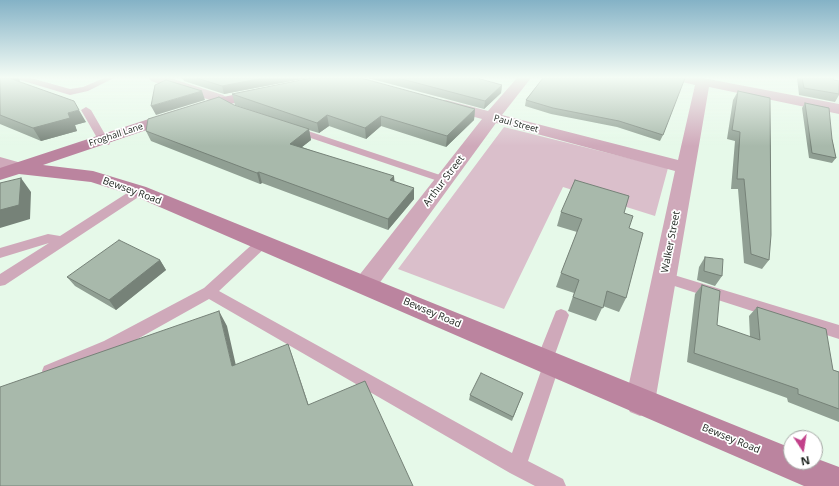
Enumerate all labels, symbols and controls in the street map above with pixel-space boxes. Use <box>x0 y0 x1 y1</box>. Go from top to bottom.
street label: Paul Street <box>493 113 539 135</box>
street label: Froghall Lane <box>88 121 144 149</box>
street label: Arthur Street <box>421 153 467 209</box>
street label: Bewsey Road <box>101 175 163 207</box>
street label: Walker Street <box>659 210 683 274</box>
street label: Bewsey Road <box>401 295 463 331</box>
street label: Bewsey Road <box>700 422 762 456</box>
north arrow <box>783 430 823 470</box>
text: N <box>799 453 811 470</box>

